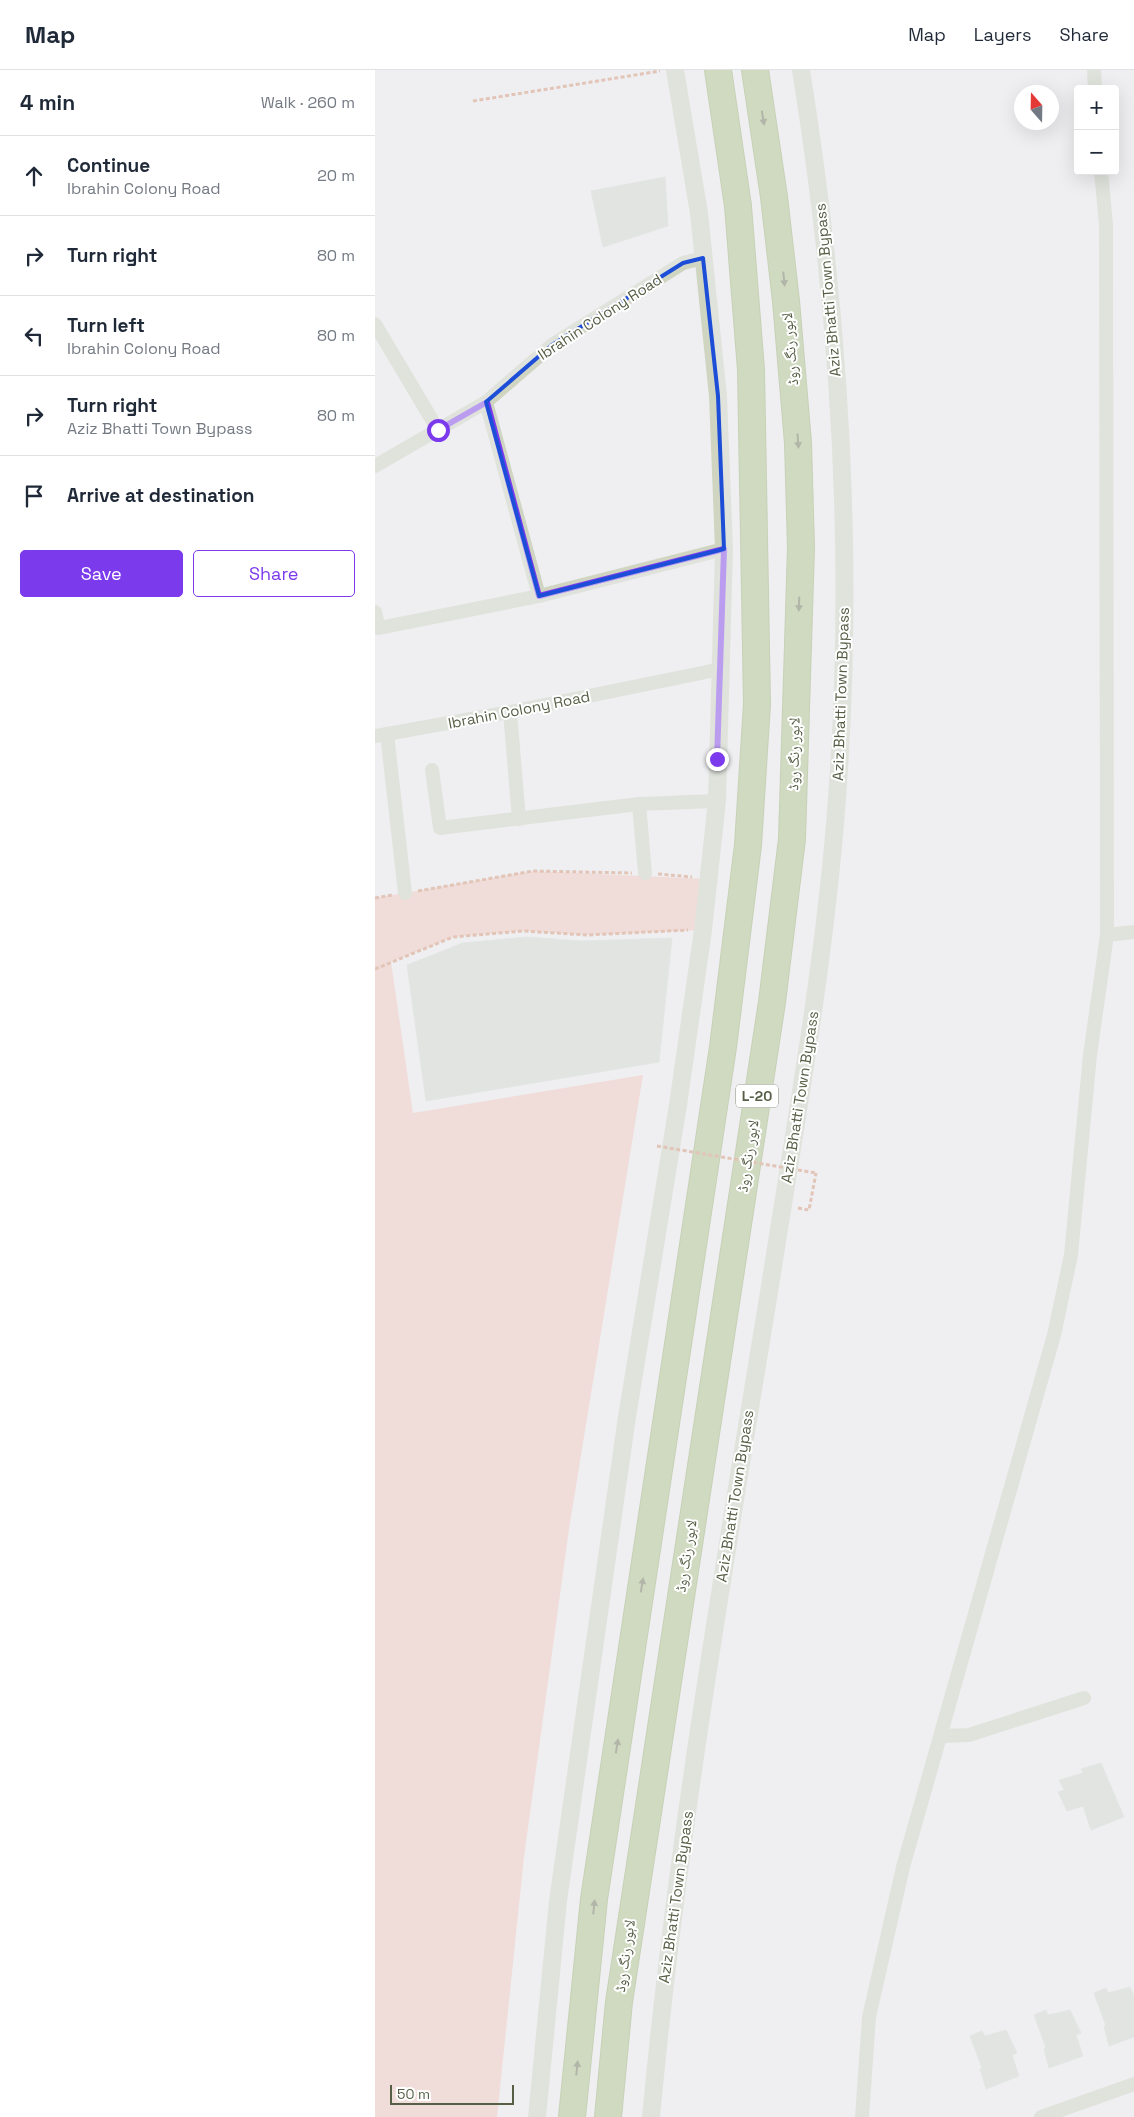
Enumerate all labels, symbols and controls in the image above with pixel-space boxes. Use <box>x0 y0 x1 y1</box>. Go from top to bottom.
text: Map <box>25 19 75 50</box>
text: Map <box>908 23 946 46</box>
text: Layers <box>974 23 1031 46</box>
text: Share <box>1059 23 1109 46</box>
north arrow <box>1014 85 1059 130</box>
map controls <box>1074 85 1119 175</box>
button: + <box>1074 85 1119 130</box>
text: 4 min <box>20 89 75 116</box>
text: Walk · 260 m <box>261 92 355 113</box>
one-way arrow <box>759 110 767 126</box>
button: − <box>1074 130 1119 175</box>
text: Continue <box>67 153 150 178</box>
icon: ahead <box>20 162 48 190</box>
text: 20 m <box>317 165 355 186</box>
text: Ibrahin Colony Road <box>67 178 221 199</box>
street label: Aziz Bhatti Town Bypass <box>810 203 845 377</box>
icon: right <box>20 242 48 270</box>
text: Turn right <box>67 243 157 268</box>
text: 80 m <box>317 245 355 266</box>
street label: Ibrahin Colony Road <box>534 269 665 364</box>
one-way arrow <box>780 272 788 288</box>
street label: لاہور رنگ روڈ <box>777 312 802 386</box>
text: Turn left <box>67 313 145 338</box>
icon: left <box>20 322 48 350</box>
text: 80 m <box>317 325 355 346</box>
text: Ibrahin Colony Road <box>67 338 221 359</box>
text: Turn right <box>67 393 157 418</box>
icon: right <box>20 402 48 430</box>
text: 80 m <box>317 405 355 426</box>
text: Aziz Bhatti Town Bypass <box>67 418 252 439</box>
route start <box>427 419 450 442</box>
one-way arrow <box>794 433 802 449</box>
icon: arrive <box>20 482 48 510</box>
text: Arrive at destination <box>67 483 255 508</box>
button: Save <box>20 550 183 597</box>
button: Share <box>193 550 355 597</box>
one-way arrow <box>795 596 803 612</box>
street label: Aziz Bhatti Town Bypass <box>828 607 853 781</box>
street label: Ibrahin Colony Road <box>446 686 591 733</box>
street label: لاہور رنگ روڈ <box>783 717 804 791</box>
route end <box>706 748 729 771</box>
street label: Aziz Bhatti Town Bypass <box>777 1009 823 1184</box>
road number: L-20 <box>736 1084 778 1108</box>
street label: لاہور رنگ روڈ <box>732 1118 763 1193</box>
street label: Aziz Bhatti Town Bypass <box>712 1408 758 1583</box>
street label: لاہور رنگ روڈ <box>670 1518 701 1593</box>
one-way arrow <box>638 1577 646 1593</box>
one-way arrow <box>614 1738 622 1754</box>
street label: Aziz Bhatti Town Bypass <box>654 1809 697 1984</box>
one-way arrow <box>590 1899 598 1915</box>
street label: لاہور رنگ روڈ <box>610 1918 639 1993</box>
one-way arrow <box>573 2060 581 2076</box>
scale bar <box>390 2082 514 2105</box>
text: 50 m <box>397 2085 430 2103</box>

